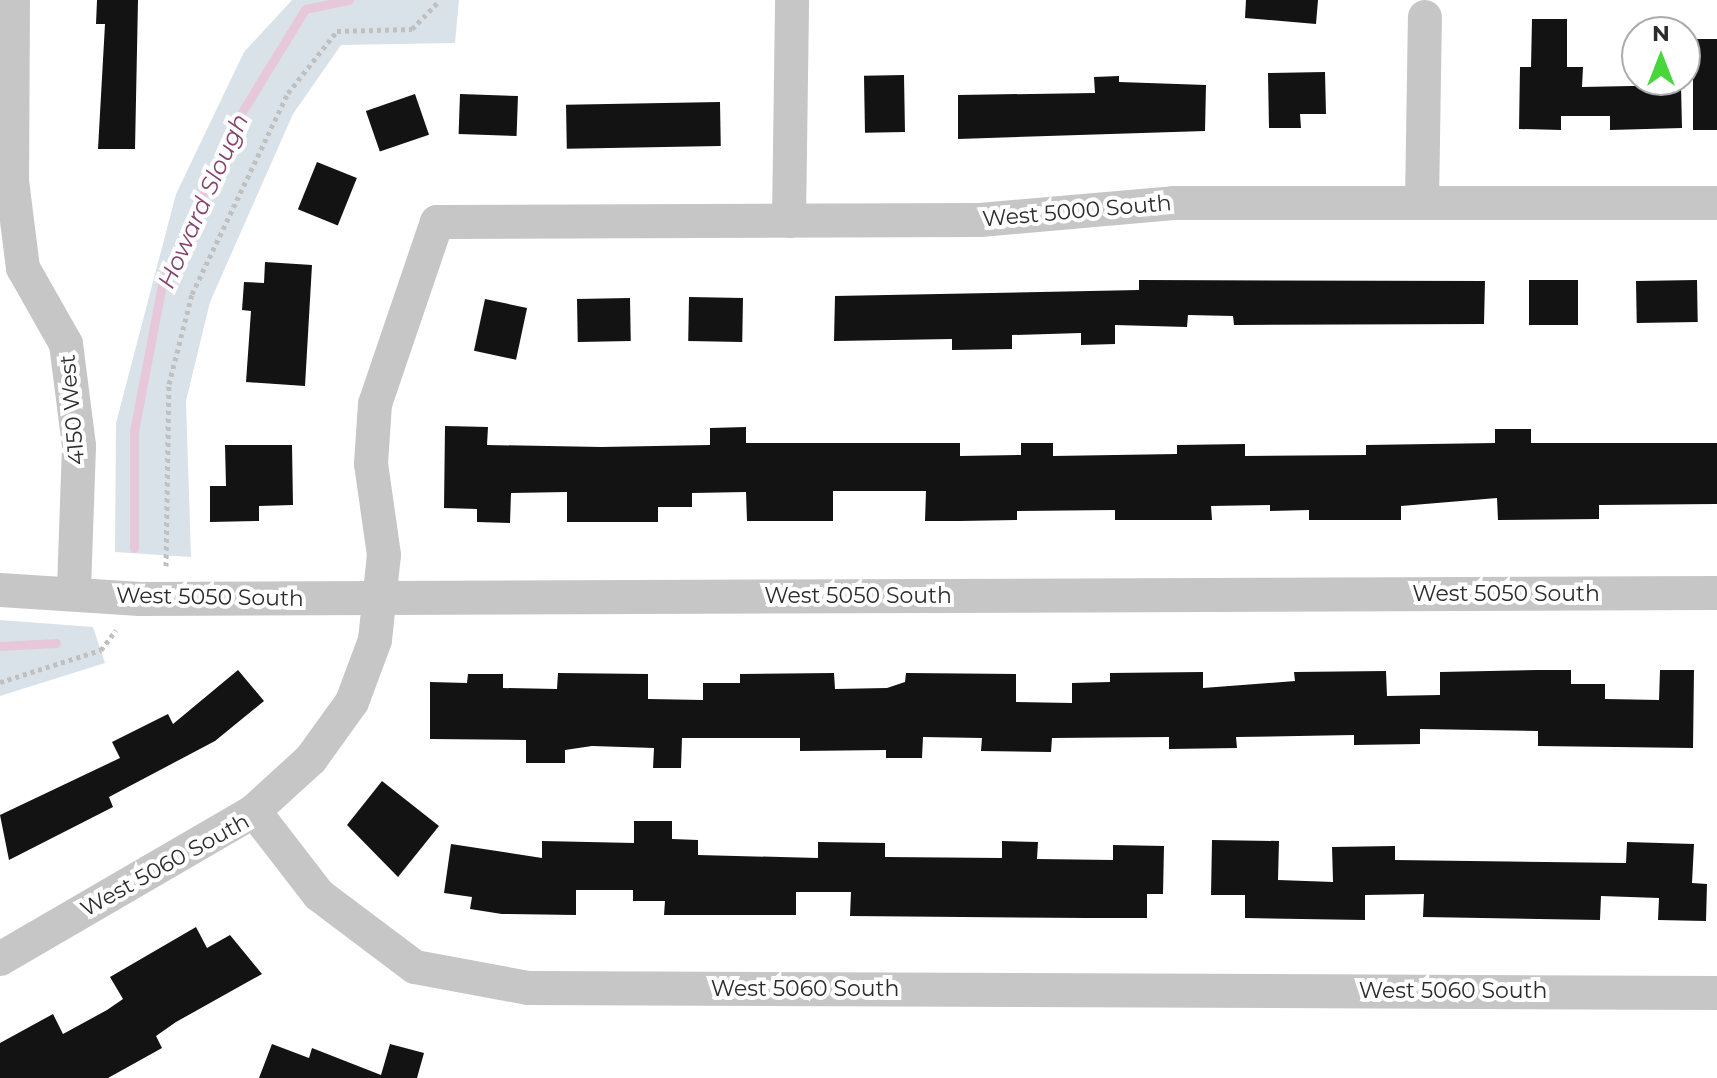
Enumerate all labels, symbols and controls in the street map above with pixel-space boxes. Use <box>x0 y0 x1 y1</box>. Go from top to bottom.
north arrow <box>1621 16 1701 96</box>
text: N <box>1652 20 1670 47</box>
water label: Howard Slough <box>152 109 254 293</box>
street label: West 5000 South <box>981 190 1173 232</box>
street label: 4150 West <box>54 354 90 466</box>
street label: West 5050 South <box>1412 581 1600 607</box>
street label: West 5050 South <box>116 582 304 612</box>
street label: West 5050 South <box>764 583 952 609</box>
street label: West 5060 South <box>76 808 254 922</box>
street label: West 5060 South <box>711 976 899 1002</box>
street label: West 5060 South <box>1359 978 1547 1004</box>

